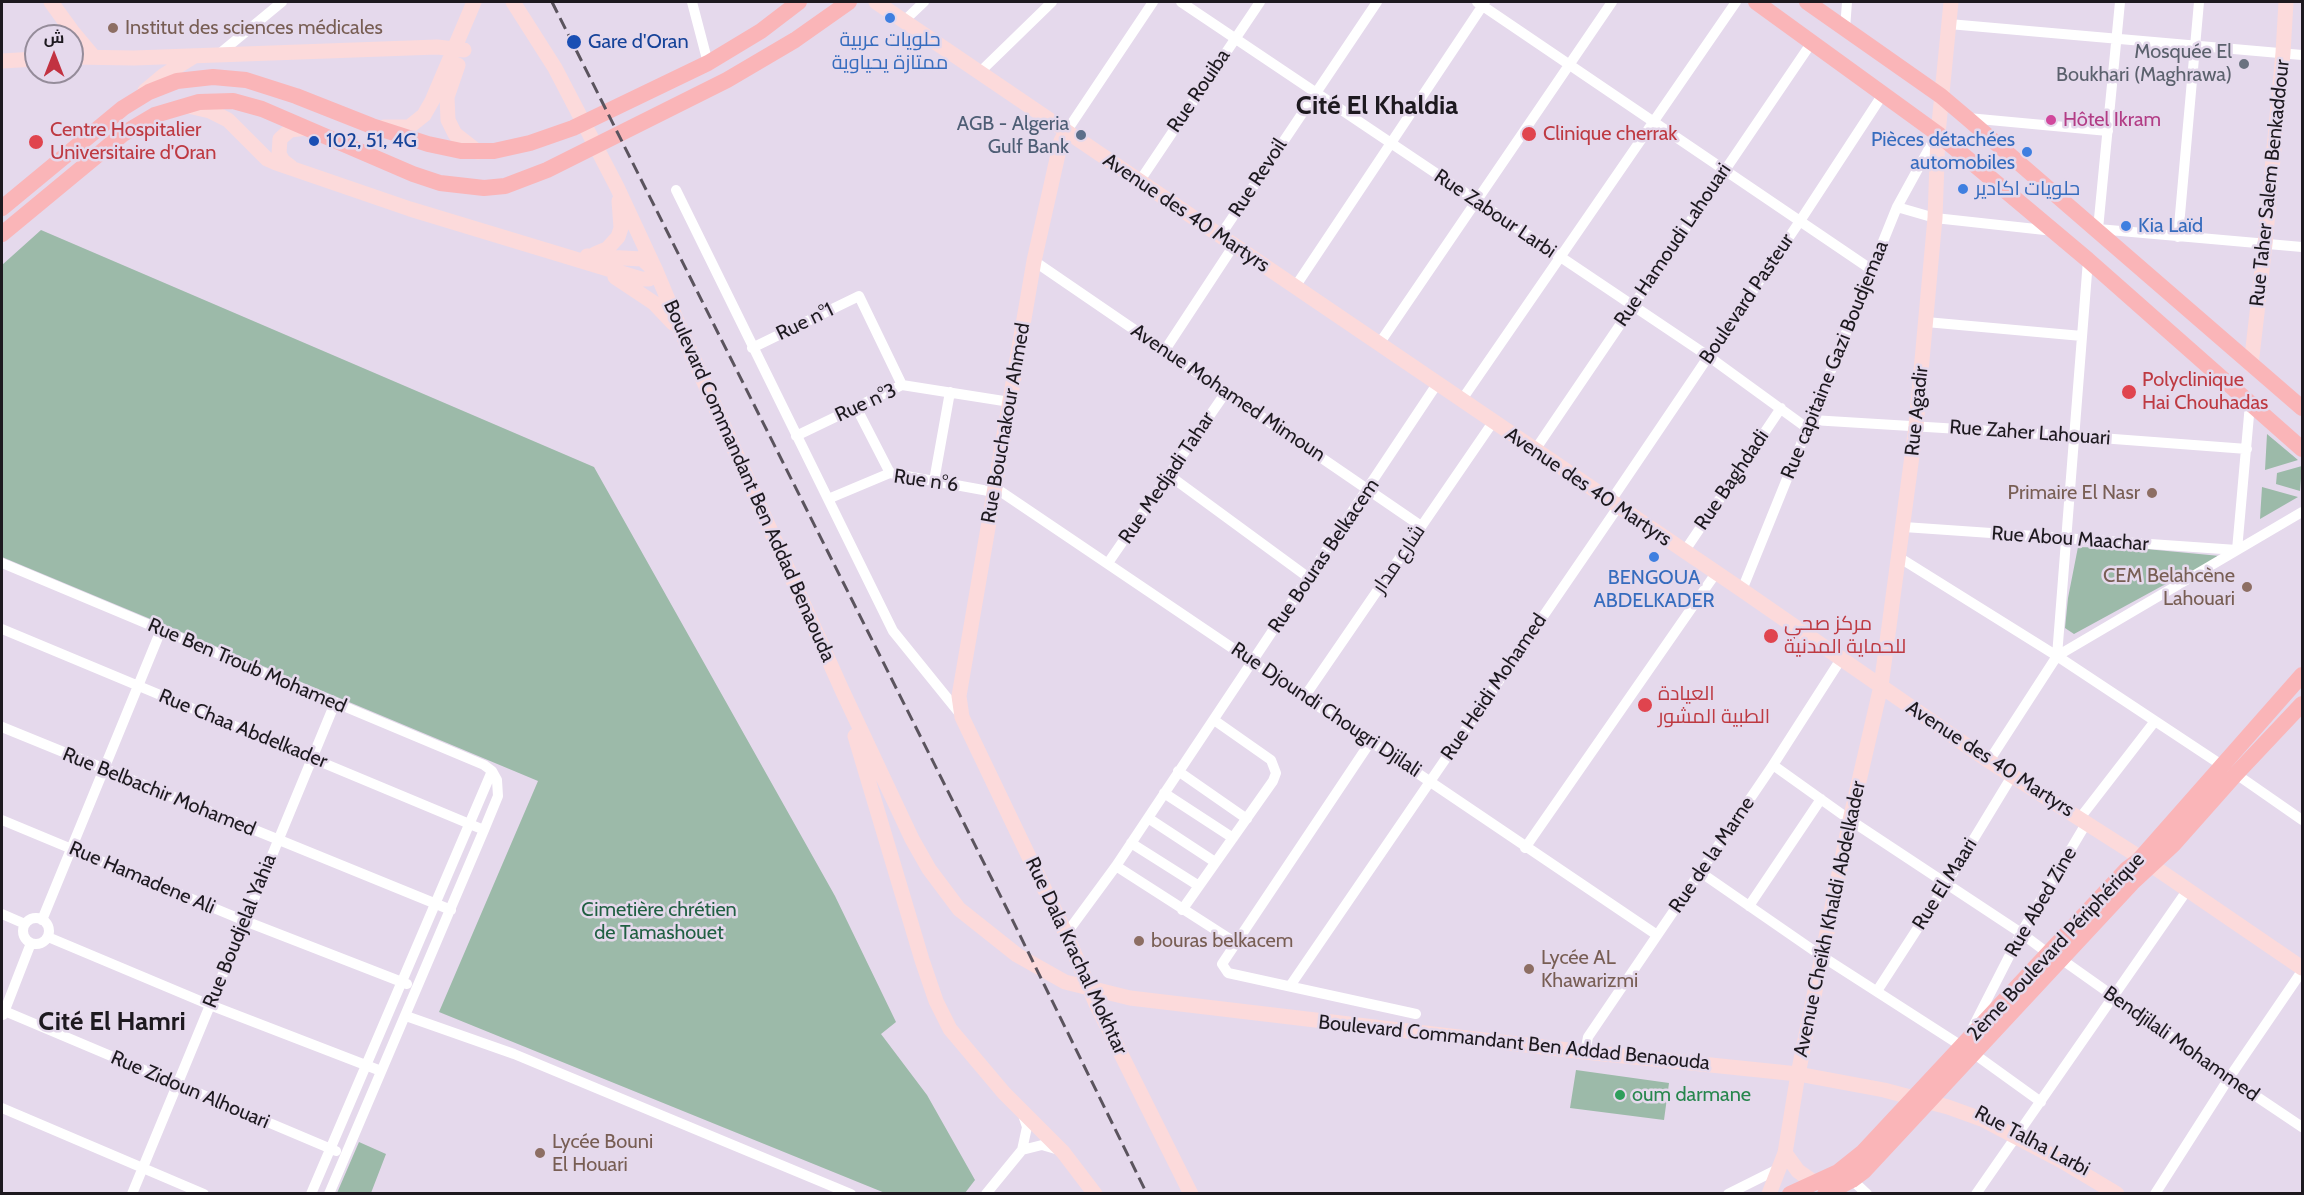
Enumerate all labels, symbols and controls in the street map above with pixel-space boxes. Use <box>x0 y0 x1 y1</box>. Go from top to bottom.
marker: حلويات عربية ممتازة يحياوية <box>883 11 897 25</box>
place label: Institut des sciences médicales <box>125 16 383 40</box>
marker: Institut des sciences médicales <box>106 21 120 35</box>
north arrow <box>24 24 84 84</box>
text: ش <box>44 28 64 47</box>
place label: حلويات عربية ممتازة يحياوية <box>832 28 948 75</box>
place label: Gare d'Oran <box>588 30 689 54</box>
marker: Gare d'Oran <box>565 33 583 51</box>
place label: Mosquée El Boukhari (Maghrawa) <box>2056 40 2232 87</box>
street label: Rue Rouiba <box>1162 45 1236 137</box>
marker: Mosquée El Boukhari (Maghrawa) <box>2237 57 2251 71</box>
street label: Rue Taher Salem Benkaddour <box>2245 58 2295 308</box>
district label: Cité El Khaldia <box>1296 90 1458 122</box>
place label: Hôtel Ikram <box>2063 108 2161 132</box>
place label: AGB - Algeria Gulf Bank <box>957 112 1069 159</box>
marker: Hôtel Ikram <box>2044 113 2058 127</box>
place label: Centre Hospitalier Universitaire d'Oran <box>50 118 216 165</box>
place label: Clinique cherrak <box>1543 122 1677 146</box>
marker: Clinique cherrak <box>1520 125 1538 143</box>
marker: AGB - Algeria Gulf Bank <box>1074 128 1088 142</box>
place label: Pièces détachées automobiles <box>1871 128 2015 175</box>
place label: 102, 51, 4G <box>326 129 417 153</box>
marker: Centre Hospitalier Universitaire d'Oran <box>27 133 45 151</box>
marker: 102, 51, 4G <box>307 134 321 148</box>
street label: Rue Revoil <box>1224 134 1292 222</box>
marker: Pièces détachées automobiles <box>2020 145 2034 159</box>
street label: Avenue des 40 Martyrs <box>1098 148 1274 278</box>
street label: Rue Hamoudi Lahouari <box>1610 159 1736 331</box>
street label: Rue Zabour Larbi <box>1429 164 1561 264</box>
place label: حلويات اكادير <box>1975 177 2080 201</box>
marker: حلويات اكادير <box>1956 182 1970 196</box>
place label: Kia Laïd <box>2138 214 2203 238</box>
marker: Kia Laïd <box>2119 219 2133 233</box>
street label: Boulevard Pasteur <box>1695 229 1799 369</box>
street label: Rue capitaine Gazi Boudjemaa <box>1776 238 1894 482</box>
street label: Boulevard Commandant Ben Addad Benaouda <box>658 296 840 666</box>
street label: Rue n°1 <box>773 298 837 346</box>
street label: Avenue Mohamed Mimoun <box>1126 319 1330 467</box>
street label: Rue Bouchakour Ahmed <box>977 321 1035 525</box>
street label: Rue Agadir <box>1900 365 1934 457</box>
place label: Polyclinique Hai Chouhadas <box>2142 368 2268 415</box>
street label: Rue n°3 <box>832 378 900 428</box>
marker: Polyclinique Hai Chouhadas <box>2120 383 2138 401</box>
street label: Rue Medjadi Tahar <box>1114 408 1220 548</box>
street label: Rue Zaher Lahouari <box>1949 415 2111 451</box>
street label: Avenue des 40 Martyrs <box>1500 422 1676 552</box>
street label: Rue Baghdadi <box>1690 425 1774 535</box>
street label: Rue n°6 <box>892 465 960 497</box>
street label: Rue Bouras Belkacem <box>1263 474 1385 638</box>
place label: Primaire El Nasr <box>2008 481 2140 505</box>
marker: Primaire El Nasr <box>2145 486 2159 500</box>
street label: شارع مدار <box>1367 520 1431 598</box>
street label: Rue Abou Maachar <box>1991 522 2149 556</box>
marker: BENGOUA ABDELKADER <box>1647 550 1661 564</box>
place label: CEM Belahcène Lahouari <box>2103 564 2235 611</box>
place label: BENGOUA ABDELKADER <box>1593 566 1715 613</box>
marker: CEM Belahcène Lahouari <box>2240 580 2254 594</box>
street label: Rue Heidi Mohamed <box>1436 609 1552 765</box>
place label: مركز صحي للحماية المدنية <box>1784 612 1906 659</box>
street label: Rue Ben Troub Mohamed <box>144 613 350 719</box>
marker: مركز صحي للحماية المدنية <box>1762 627 1780 645</box>
street label: Rue Djoundi Chougri Djilali <box>1226 637 1426 783</box>
place label: العيادة الطبية المشور <box>1658 682 1770 729</box>
street label: Rue Chaa Abdelkader <box>155 684 331 774</box>
marker: العيادة الطبية المشور <box>1636 696 1654 714</box>
street label: Avenue des 40 Martyrs <box>1901 696 2079 822</box>
street label: Rue Belbachir Mohamed <box>59 742 259 842</box>
street label: Avenue Cheïkh Khaldi Abdelkader <box>1789 779 1871 1059</box>
street label: Rue de la Marne <box>1664 792 1760 918</box>
street label: Rue El Maari <box>1907 834 1983 934</box>
street label: Rue Hamadene Ali <box>65 836 219 920</box>
street label: Rue Abed Zine <box>2000 843 2082 961</box>
street label: 2ème Boulevard Périphérique <box>1962 848 2150 1046</box>
street label: Rue Boudjelal Yahia <box>198 851 282 1011</box>
street label: Rue Dala Krachal Mokhtar <box>1020 854 1132 1058</box>
park label: Cimetière chrétien de Tamashouet <box>581 898 737 945</box>
place label: bouras belkacem <box>1151 929 1293 953</box>
marker: bouras belkacem <box>1132 934 1146 948</box>
place label: Lycée AL Khawarizmi <box>1541 946 1638 993</box>
marker: Lycée AL Khawarizmi <box>1522 962 1536 976</box>
street label: Bendjilali Mohammed <box>2099 981 2263 1107</box>
district label: Cité El Hamri <box>38 1006 186 1038</box>
street label: Boulevard Commandant Ben Addad Benaouda <box>1317 1010 1711 1076</box>
street label: Rue Zidoun Alhouari <box>107 1046 273 1134</box>
place label: oum darmane <box>1632 1083 1751 1107</box>
marker: oum darmane <box>1613 1088 1627 1102</box>
street label: Rue Talha Larbi <box>1970 1101 2094 1181</box>
place label: Lycée Bouni El Houari <box>552 1130 653 1177</box>
marker: Lycée Bouni El Houari <box>533 1146 547 1160</box>

